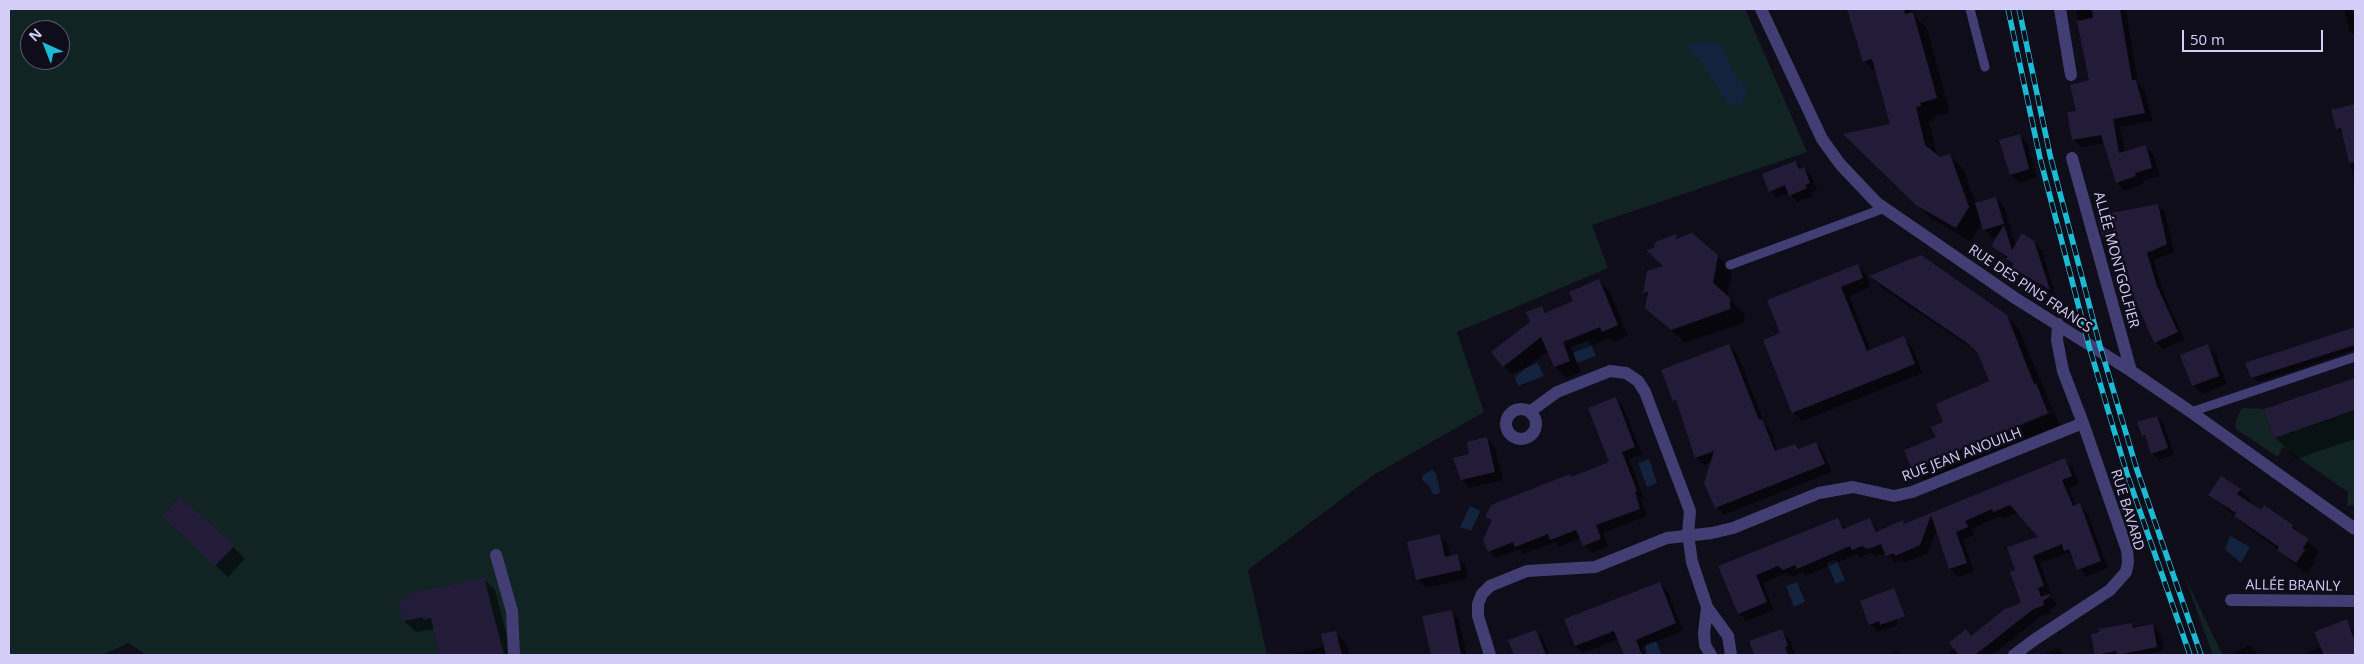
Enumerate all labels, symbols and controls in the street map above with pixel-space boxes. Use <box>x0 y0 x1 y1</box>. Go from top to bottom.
north arrow <box>20 20 70 70</box>
scale bar <box>2184 20 2325 52</box>
text: N <box>24 24 46 45</box>
text: 50 m <box>2190 29 2225 49</box>
street label: ALLÉE MONTGOLFIER <box>2090 190 2142 330</box>
street label: RUE DES PINS FRANCS <box>1965 241 2095 337</box>
street label: RUE JEAN ANOUILH <box>1900 424 2024 486</box>
street label: RUE BAVARD <box>2107 467 2147 553</box>
street label: ALLÉE BRANLY <box>2245 577 2341 595</box>

